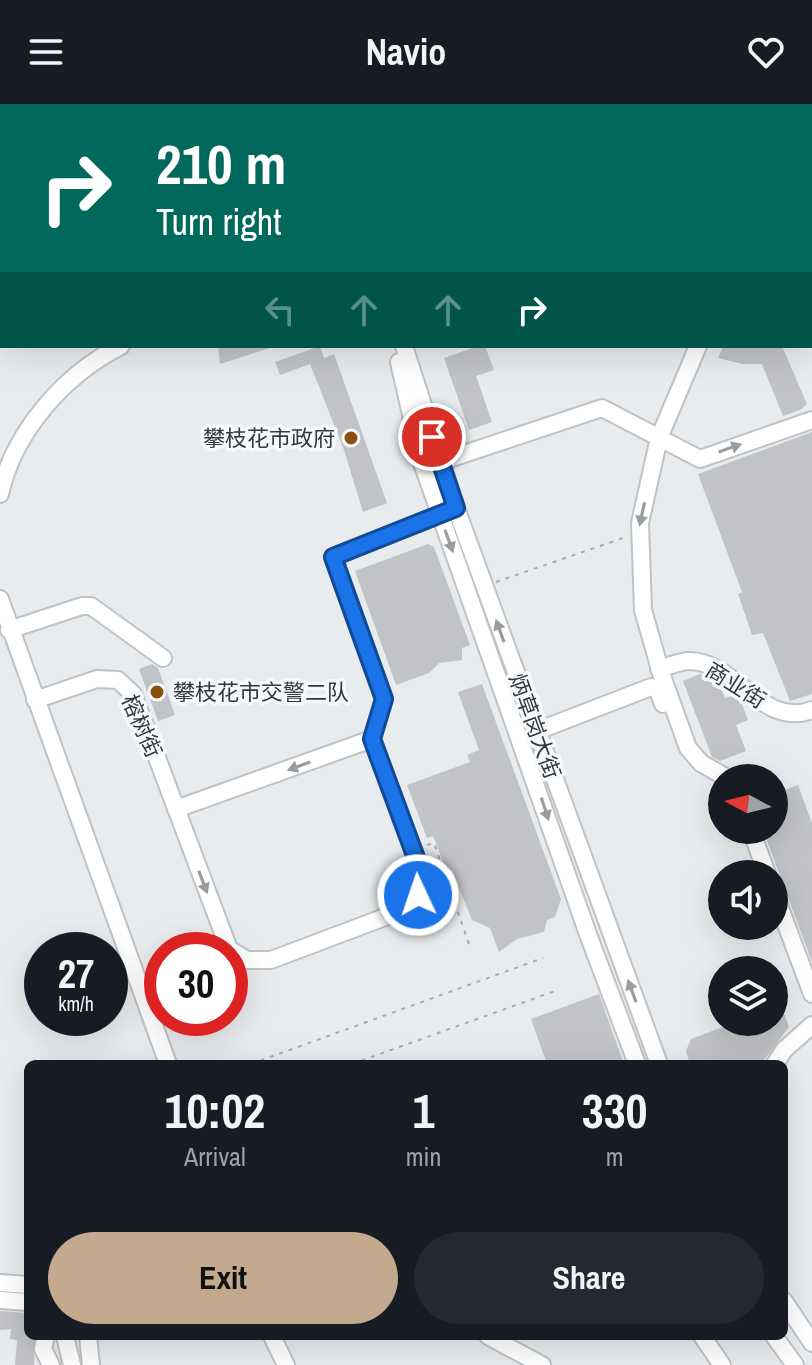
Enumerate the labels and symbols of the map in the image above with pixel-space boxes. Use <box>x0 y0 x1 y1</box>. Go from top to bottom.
pin <box>398 403 466 471</box>
place label: 攀枝花市政府 <box>203 423 335 453</box>
marker: 攀枝花市政府 <box>342 429 360 447</box>
one-way arrow <box>718 442 742 454</box>
one-way arrow <box>635 501 648 526</box>
one-way arrow <box>444 530 456 554</box>
one-way arrow <box>494 619 506 643</box>
street label: 商业街 <box>700 655 772 715</box>
street label: 炳草岗大街 <box>502 669 568 783</box>
place label: 攀枝花市交警二队 <box>173 677 349 707</box>
marker: 攀枝花市交警二队 <box>148 683 166 701</box>
street label: 榕树街 <box>115 690 169 762</box>
one-way arrow <box>286 760 310 772</box>
north arrow <box>708 764 788 844</box>
one-way arrow <box>540 798 552 822</box>
position arrow <box>376 853 460 937</box>
one-way arrow <box>198 870 210 894</box>
speed limit sign: 30 <box>144 932 248 1036</box>
one-way arrow <box>625 979 638 1003</box>

